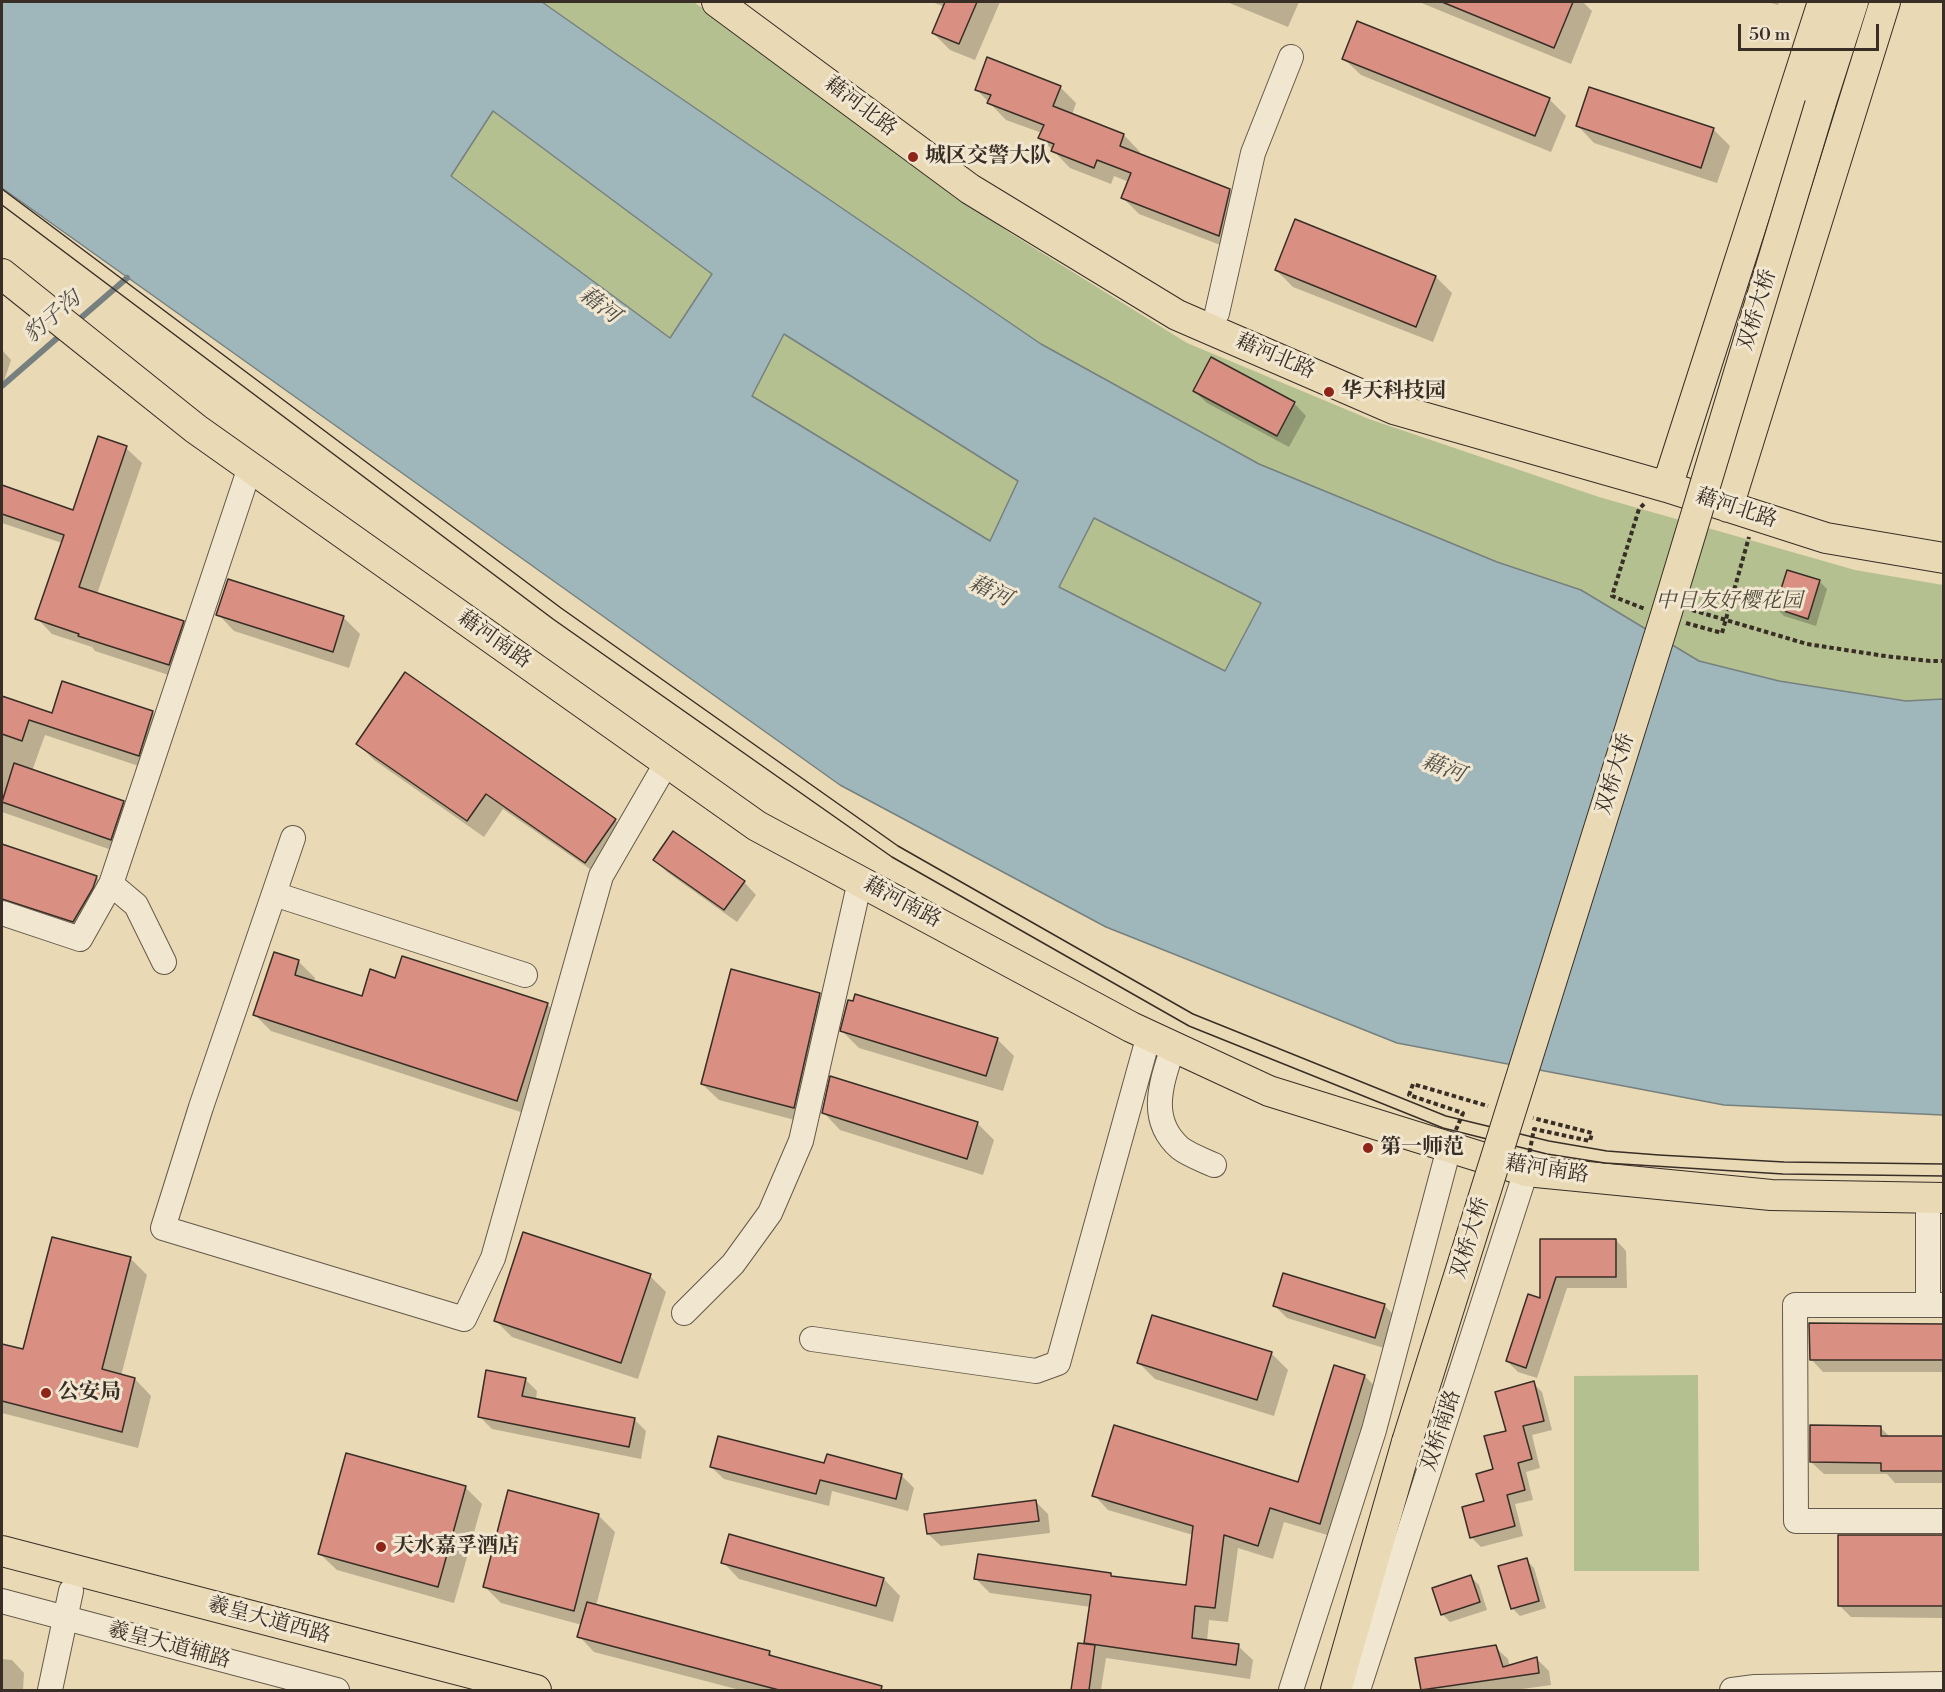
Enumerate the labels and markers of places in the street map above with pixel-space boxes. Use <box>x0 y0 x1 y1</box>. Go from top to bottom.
place label: 城区交警大队 <box>925 144 1051 170</box>
marker: 城区交警大队 <box>906 150 920 164</box>
place label: 华天科技园 <box>1341 379 1446 405</box>
marker: 华天科技园 <box>1322 385 1336 399</box>
place label: 第一师范 <box>1380 1135 1464 1161</box>
marker: 第一师范 <box>1361 1141 1375 1155</box>
place label: 公安局 <box>58 1380 121 1406</box>
marker: 公安局 <box>39 1386 53 1400</box>
place label: 天水嘉孚酒店 <box>393 1534 519 1560</box>
marker: 天水嘉孚酒店 <box>374 1540 388 1554</box>

